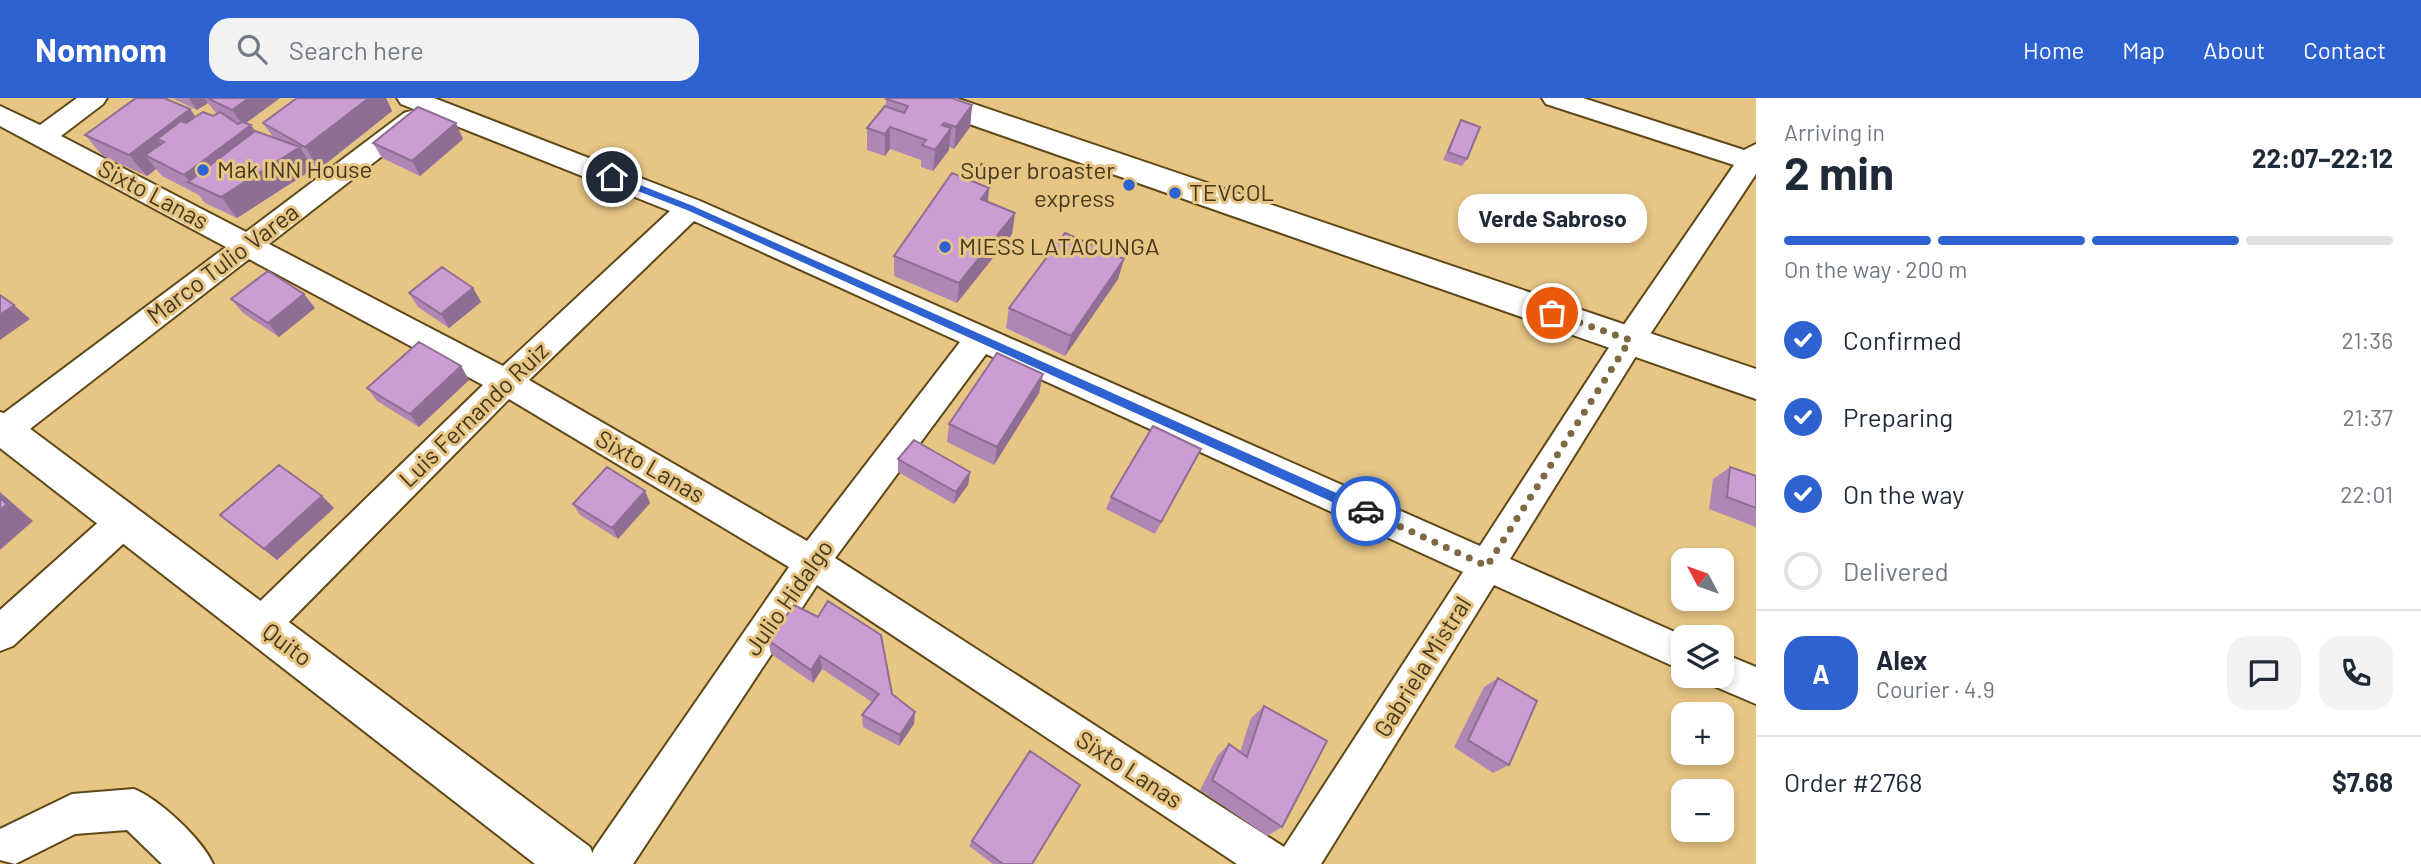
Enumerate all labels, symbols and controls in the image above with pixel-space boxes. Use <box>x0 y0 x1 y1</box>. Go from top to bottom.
search box <box>209 18 699 81</box>
text: Nomnom <box>35 29 167 69</box>
icon: search <box>233 30 271 68</box>
text: Search here <box>289 34 424 65</box>
text: Home <box>2023 35 2084 64</box>
text: Map <box>2122 35 2165 64</box>
text: About <box>2203 35 2265 64</box>
text: Contact <box>2303 35 2386 64</box>
text: Arriving in <box>1784 118 1885 146</box>
text: 22:07–22:12 <box>2252 142 2393 173</box>
text: 2 min <box>1784 144 1894 199</box>
pin <box>582 147 642 207</box>
street label: Sixto Lanas <box>94 153 214 235</box>
place label: Mak INN House <box>217 154 372 183</box>
place label: Súper broaster express <box>960 155 1115 212</box>
icon: home <box>593 158 631 196</box>
marker: Mak INN House <box>195 162 211 178</box>
marker: Súper broaster express <box>1121 177 1137 193</box>
place label: TEVCOL <box>1189 177 1274 206</box>
marker: TEVCOL <box>1167 185 1183 201</box>
callout: Verde Sabroso <box>1458 194 1646 243</box>
street label: Marco Tulio Varea <box>141 196 304 329</box>
text: Verde Sabroso <box>1478 204 1627 232</box>
place label: MIESS LATACUNGA <box>959 231 1160 260</box>
marker: MIESS LATACUNGA <box>937 239 953 255</box>
text: On the way · 200 m <box>1784 255 1967 283</box>
pin <box>1522 283 1582 343</box>
icon: bag <box>1533 294 1571 332</box>
icon: check <box>1784 321 1822 359</box>
text: Confirmed <box>1843 324 1962 355</box>
text: 21:36 <box>2341 326 2393 354</box>
street label: Luis Fernando Ruiz <box>392 335 554 493</box>
icon: check <box>1784 398 1822 436</box>
text: Preparing <box>1843 401 1953 432</box>
text: 21:37 <box>2342 403 2393 431</box>
street label: Sixto Lanas <box>591 423 710 508</box>
icon: check <box>1784 475 1822 513</box>
courier <box>1331 476 1401 546</box>
text: On the way <box>1843 478 1964 509</box>
text: 22:01 <box>2340 480 2393 508</box>
icon: car <box>1347 492 1385 530</box>
street label: Julio Hidalgo <box>737 534 838 661</box>
north arrow <box>1671 548 1734 611</box>
map controls <box>1671 548 1734 842</box>
text: Delivered <box>1843 555 1949 586</box>
street label: Gabriela Mistral <box>1367 591 1476 742</box>
street label: Quito <box>258 616 318 672</box>
button: layers <box>1671 625 1734 688</box>
button: chat <box>2227 636 2301 710</box>
button: phone <box>2319 636 2393 710</box>
text: Alex <box>1876 644 1927 675</box>
text: A <box>1812 658 1830 689</box>
text: Courier · 4.9 <box>1876 675 1995 703</box>
button: + <box>1671 702 1734 765</box>
street label: Sixto Lanas <box>1071 724 1188 814</box>
text: Order #2768 <box>1784 766 1923 797</box>
text: $7.68 <box>2332 766 2393 797</box>
button: − <box>1671 779 1734 842</box>

